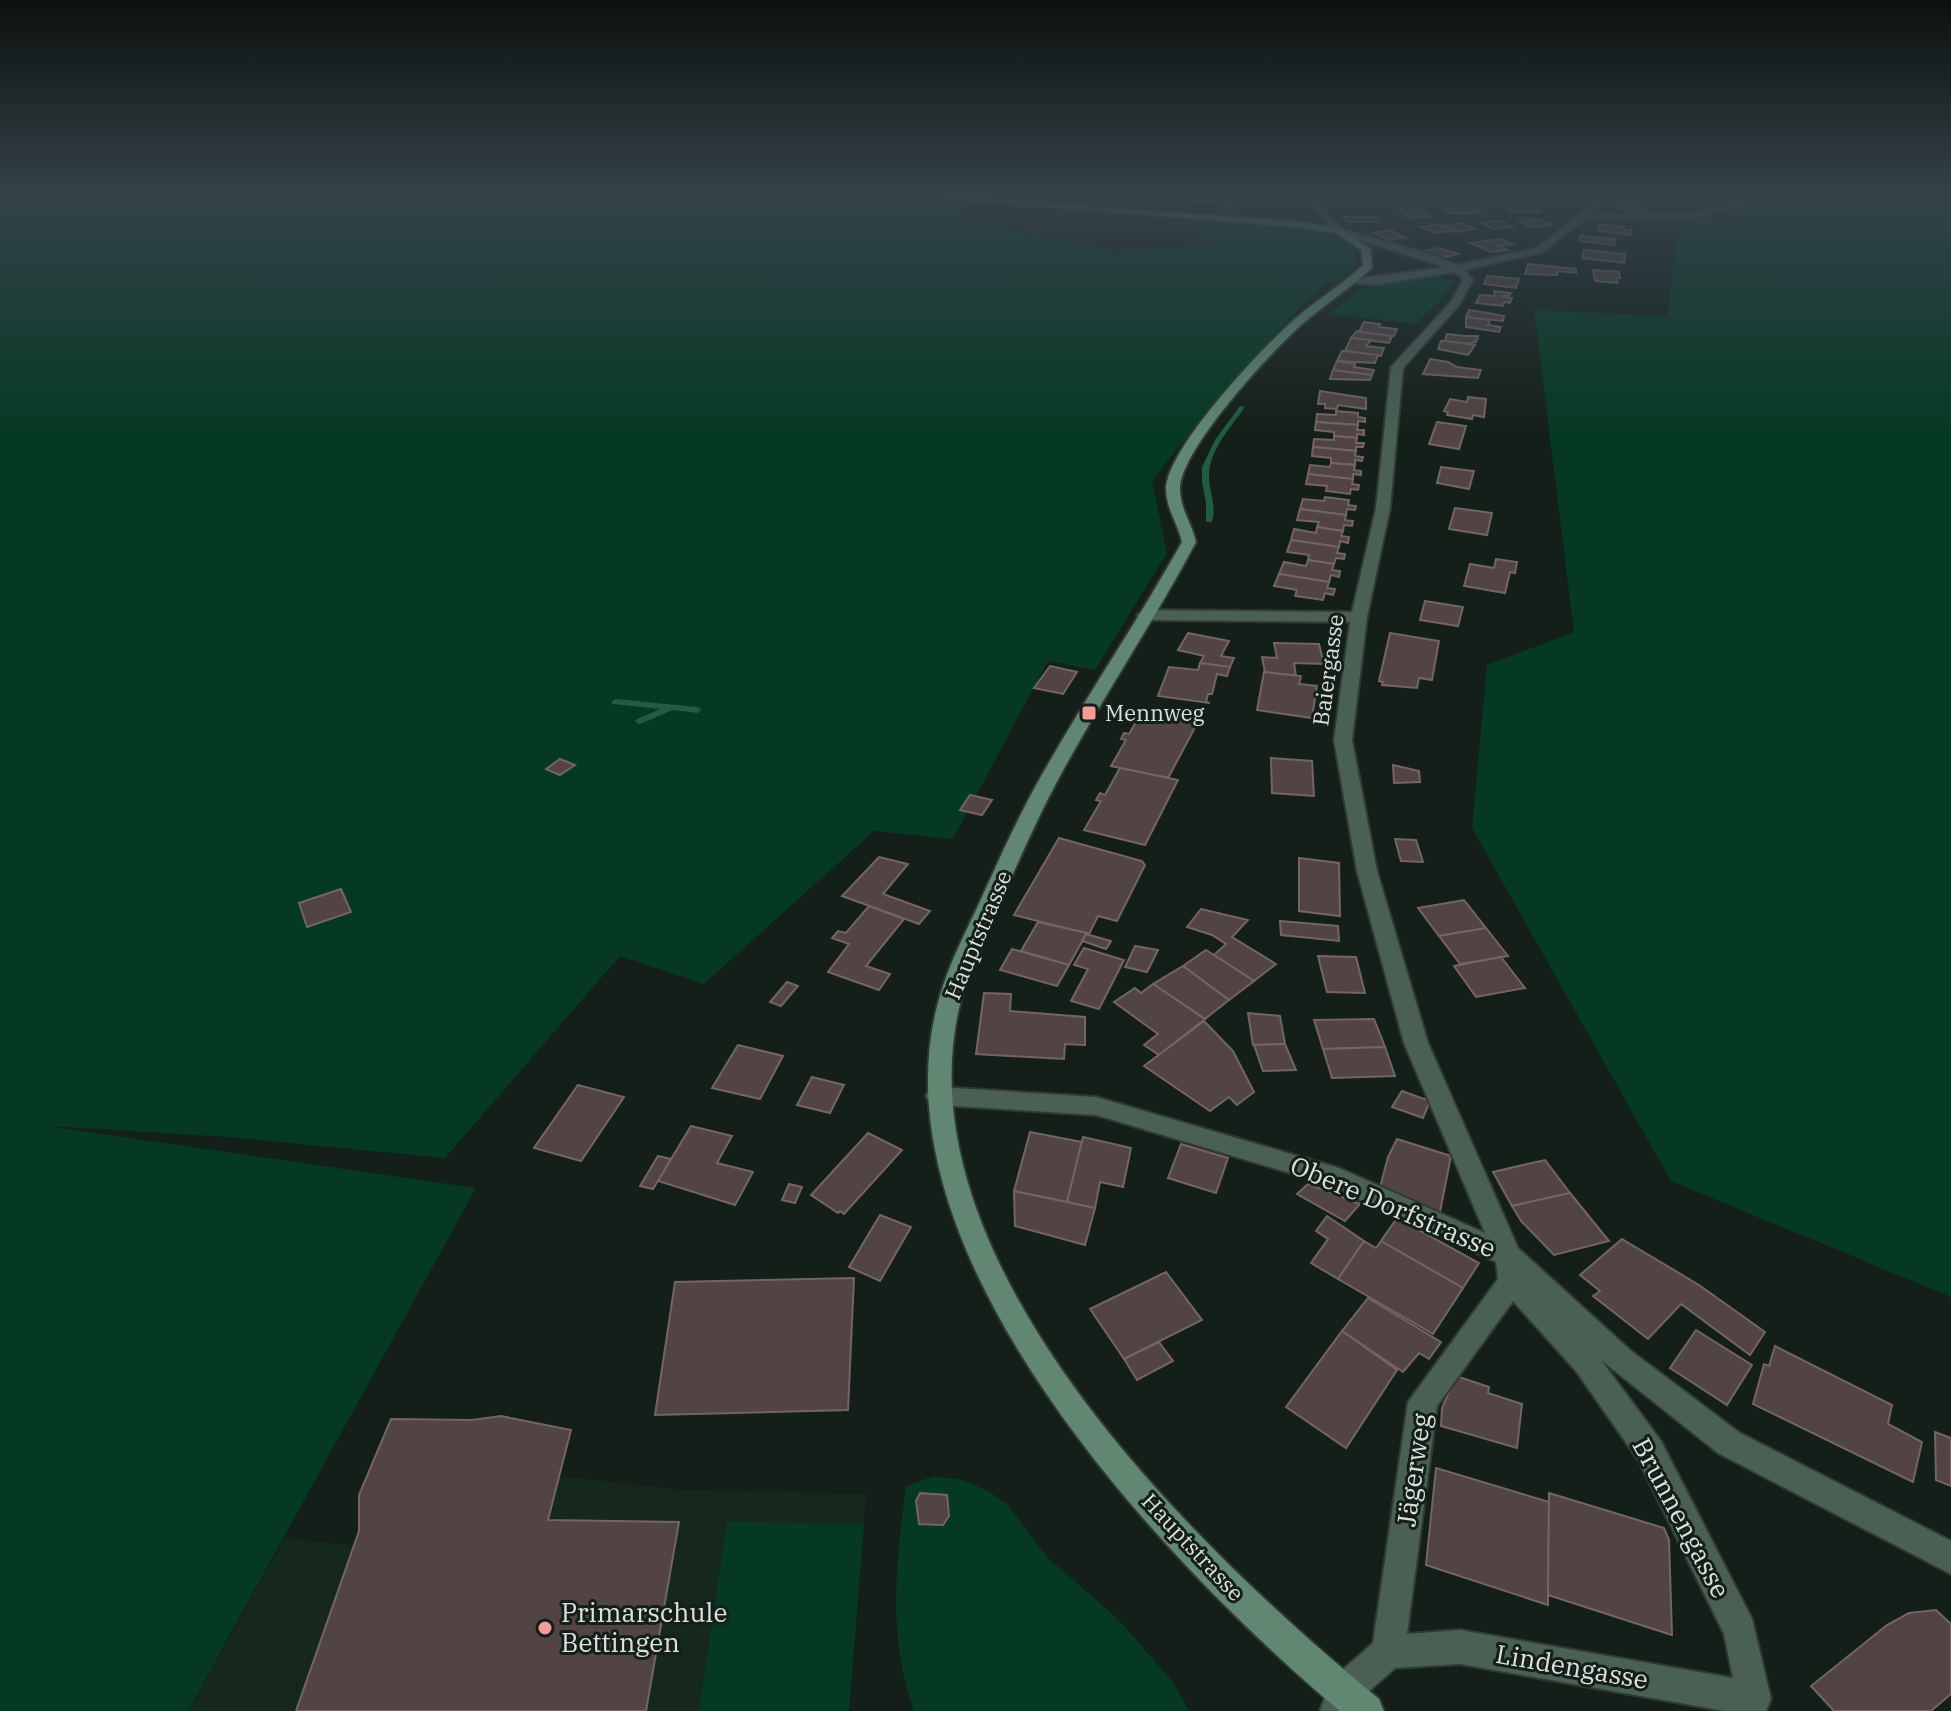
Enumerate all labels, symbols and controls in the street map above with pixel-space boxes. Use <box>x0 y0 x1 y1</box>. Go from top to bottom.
street label: Baiergasse <box>1305 612 1350 728</box>
place label: Mennweg <box>1105 698 1205 727</box>
marker: Mennweg <box>1080 704 1098 722</box>
street label: Hauptstrasse <box>937 866 1018 1004</box>
street label: Obere Dorfstrasse <box>1285 1147 1501 1265</box>
street label: Jägerweg <box>1388 1411 1438 1529</box>
street label: Brunnengasse <box>1625 1432 1738 1604</box>
street label: Hauptstrasse <box>1136 1487 1251 1607</box>
place label: Primarschule Bettingen <box>561 1595 727 1659</box>
marker: Primarschule Bettingen <box>536 1619 554 1637</box>
street label: Lindengasse <box>1493 1636 1651 1696</box>

